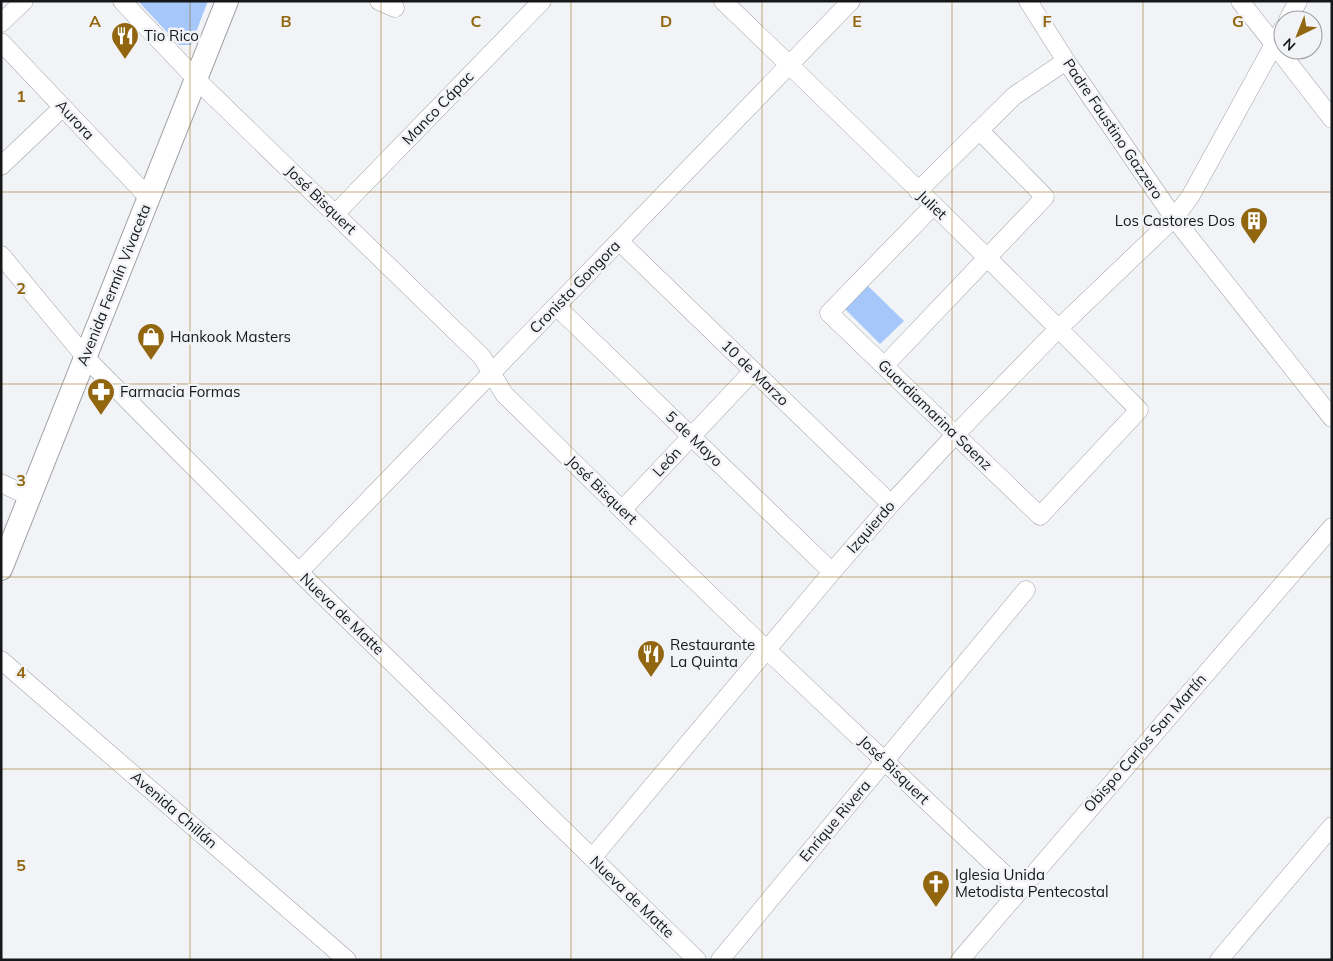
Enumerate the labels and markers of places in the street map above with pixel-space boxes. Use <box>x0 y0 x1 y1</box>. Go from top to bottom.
restaurant icon: Tio Rico <box>110 21 140 60</box>
place label: Tio Rico <box>144 26 199 45</box>
building icon: Los Castores Dos <box>1239 206 1269 245</box>
place label: Los Castores Dos <box>1115 211 1235 230</box>
shop icon: Hankook Masters <box>136 322 166 361</box>
place label: Hankook Masters <box>170 327 291 346</box>
pharmacy icon: Farmacia Formas <box>86 377 116 416</box>
place label: Farmacia Formas <box>120 382 240 401</box>
place label: Restaurante La Quinta <box>670 635 755 671</box>
restaurant icon: Restaurante La Quinta <box>636 639 666 678</box>
place label: Iglesia Unida Metodista Pentecostal <box>955 865 1109 901</box>
church icon: Iglesia Unida Metodista Pentecostal <box>921 869 951 908</box>

